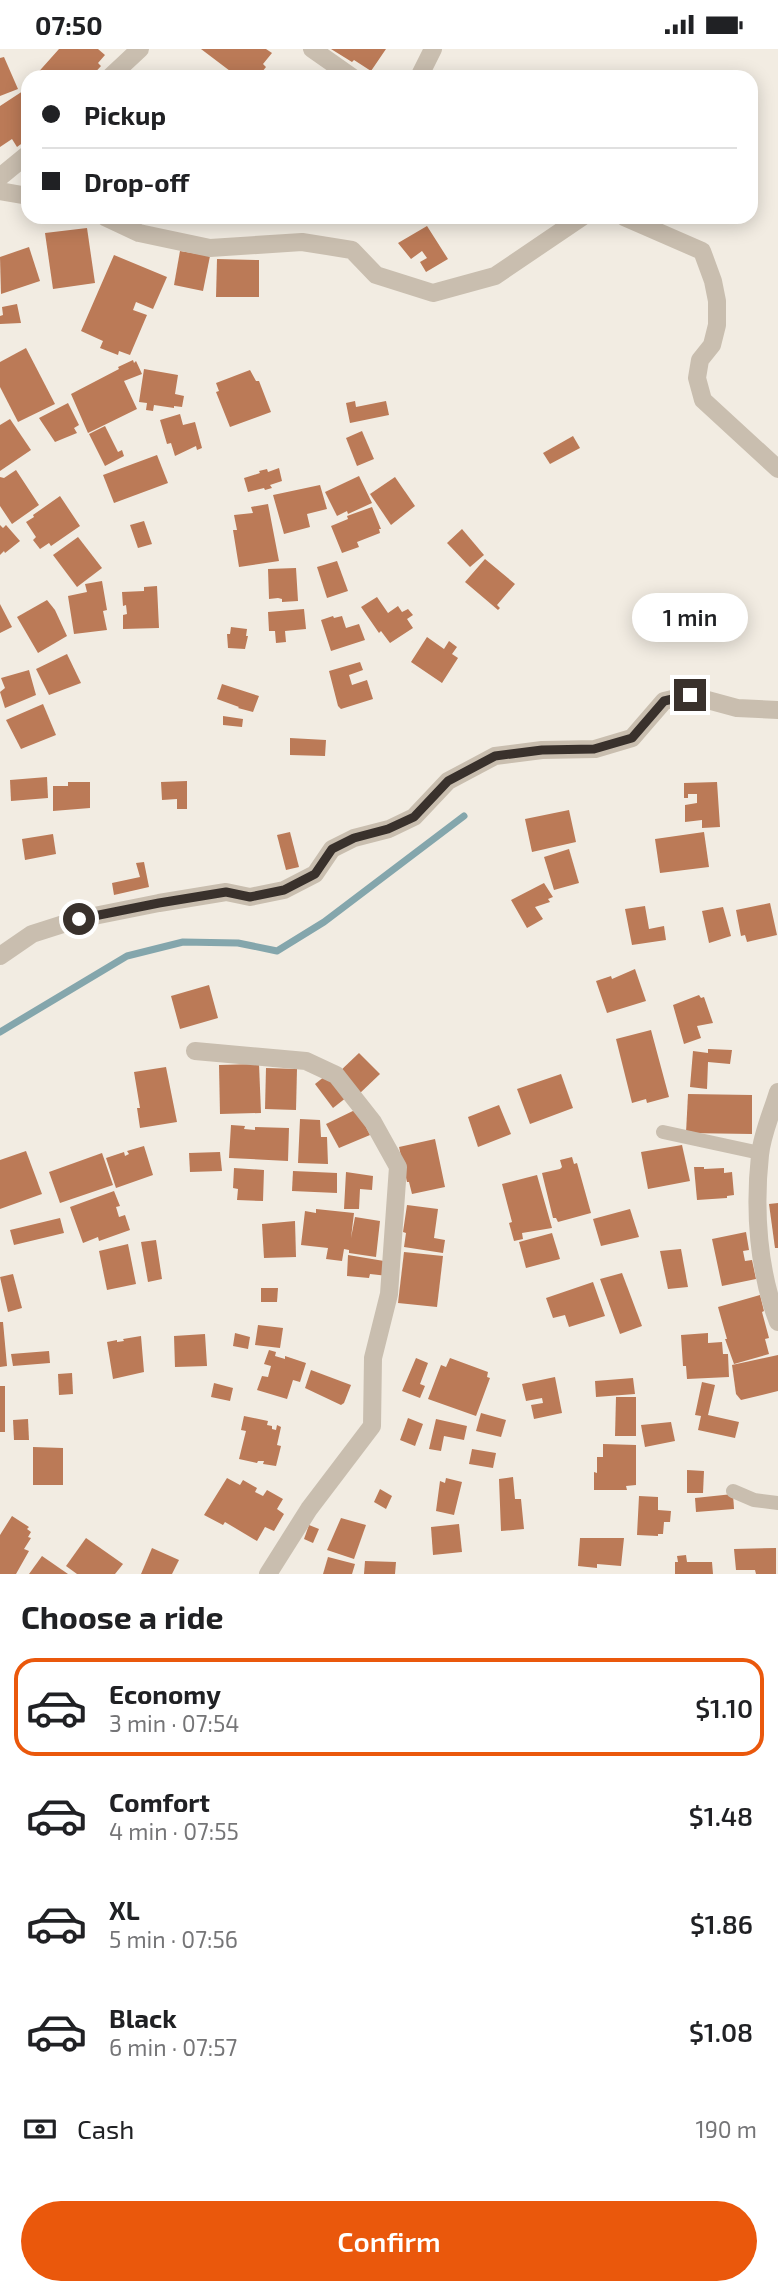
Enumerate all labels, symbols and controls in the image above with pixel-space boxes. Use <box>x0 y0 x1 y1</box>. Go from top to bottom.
text: 07:50 <box>35 9 103 40</box>
text: Pickup <box>84 99 166 130</box>
text: Drop-off <box>84 166 189 197</box>
callout: 1 min <box>632 593 748 643</box>
text: 1 min <box>663 603 717 631</box>
route end <box>674 679 706 711</box>
route start <box>63 903 95 935</box>
text: Choose a ride <box>21 1597 224 1635</box>
icon: car <box>25 1676 88 1739</box>
text: Economy <box>109 1678 221 1709</box>
text: $1.10 <box>695 1692 753 1723</box>
text: 3 min · 07:54 <box>109 1709 239 1737</box>
icon: car <box>25 1784 88 1847</box>
text: Comfort <box>109 1786 210 1817</box>
text: $1.48 <box>689 1800 753 1831</box>
text: 4 min · 07:55 <box>109 1817 239 1845</box>
icon: car <box>25 1892 88 1955</box>
text: XL <box>109 1894 140 1925</box>
text: $1.86 <box>690 1908 753 1939</box>
text: 5 min · 07:56 <box>109 1925 238 1953</box>
icon: car <box>25 2000 88 2063</box>
text: Black <box>109 2002 177 2033</box>
text: $1.08 <box>689 2016 753 2047</box>
text: 6 min · 07:57 <box>109 2033 237 2061</box>
icon: cash <box>21 2110 59 2148</box>
text: Cash <box>77 2113 134 2144</box>
text: 190 m <box>696 2115 757 2143</box>
button: Confirm <box>21 2201 757 2281</box>

